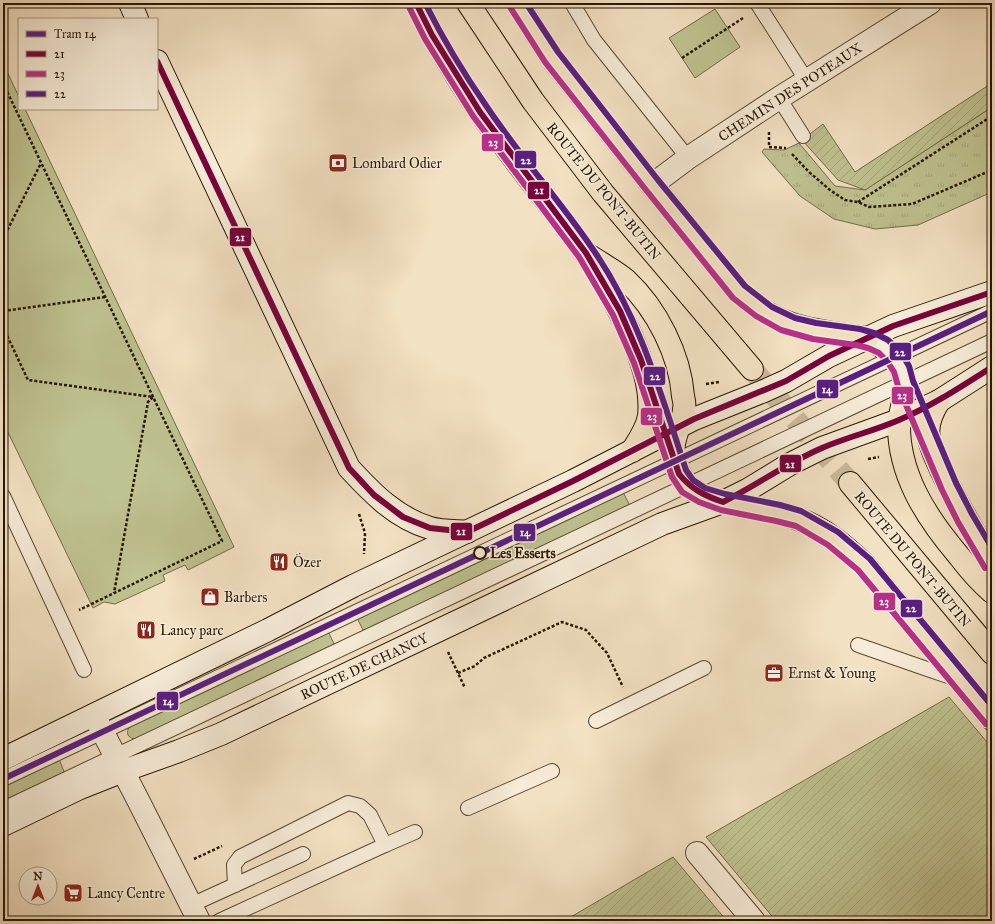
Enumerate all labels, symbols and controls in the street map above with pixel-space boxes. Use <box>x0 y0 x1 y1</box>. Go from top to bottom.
legend <box>18 18 158 110</box>
text: Tram 14 <box>54 27 96 41</box>
street label: CHEMIN DES POTEAUX <box>715 39 865 145</box>
text: 21 <box>54 47 65 61</box>
text: 23 <box>54 67 65 81</box>
text: 22 <box>54 87 66 101</box>
street label: ROUTE DU PONT-BUTIN <box>543 119 664 264</box>
line badge: 23 <box>481 133 504 152</box>
text: 23 <box>488 136 498 150</box>
line badge: 22 <box>514 150 537 169</box>
bank icon: Lombard Odier <box>327 152 349 174</box>
text: 22 <box>521 154 532 167</box>
place label: Lombard Odier <box>352 155 442 172</box>
line badge: 21 <box>527 181 550 200</box>
text: 21 <box>534 184 545 197</box>
line badge: 21 <box>229 227 252 247</box>
text: 21 <box>235 231 246 244</box>
line badge: 22 <box>889 342 912 361</box>
text: 22 <box>895 346 906 359</box>
line badge: 22 <box>643 366 666 386</box>
text: 22 <box>650 370 661 383</box>
line badge: 14 <box>816 379 839 399</box>
text: 14 <box>822 383 833 397</box>
line badge: 23 <box>891 386 914 405</box>
text: 23 <box>897 389 907 403</box>
line badge: 23 <box>640 407 663 426</box>
text: 23 <box>647 410 657 424</box>
line badge: 21 <box>779 454 802 473</box>
text: 21 <box>785 458 796 471</box>
street label: ROUTE DU PONT-BUTIN <box>851 488 975 631</box>
line badge: 21 <box>450 522 473 541</box>
line badge: 14 <box>513 523 536 542</box>
text: 21 <box>456 525 467 538</box>
text: 14 <box>520 526 531 540</box>
place label: Les Esserts <box>490 545 556 562</box>
marker: Les Esserts <box>473 546 487 560</box>
restaurant icon: Özer <box>268 551 290 573</box>
place label: Özer <box>293 552 322 571</box>
shop icon: Barbers <box>199 586 221 608</box>
place label: Barbers <box>224 589 267 606</box>
line badge: 23 <box>873 592 896 611</box>
text: 23 <box>879 595 889 609</box>
line badge: 22 <box>900 599 923 618</box>
text: 22 <box>906 602 917 615</box>
restaurant icon: Lancy parc <box>135 619 157 641</box>
place label: Lancy parc <box>160 622 223 639</box>
street label: ROUTE DE CHANCY <box>298 629 432 704</box>
office icon: Ernst & Young <box>763 662 785 684</box>
place label: Ernst & Young <box>788 665 876 682</box>
line badge: 14 <box>156 691 179 711</box>
text: 14 <box>163 695 174 709</box>
north arrow <box>18 866 58 906</box>
text: N <box>33 870 43 883</box>
supermarket icon: Lancy Centre <box>62 882 84 904</box>
place label: Lancy Centre <box>87 885 165 902</box>

